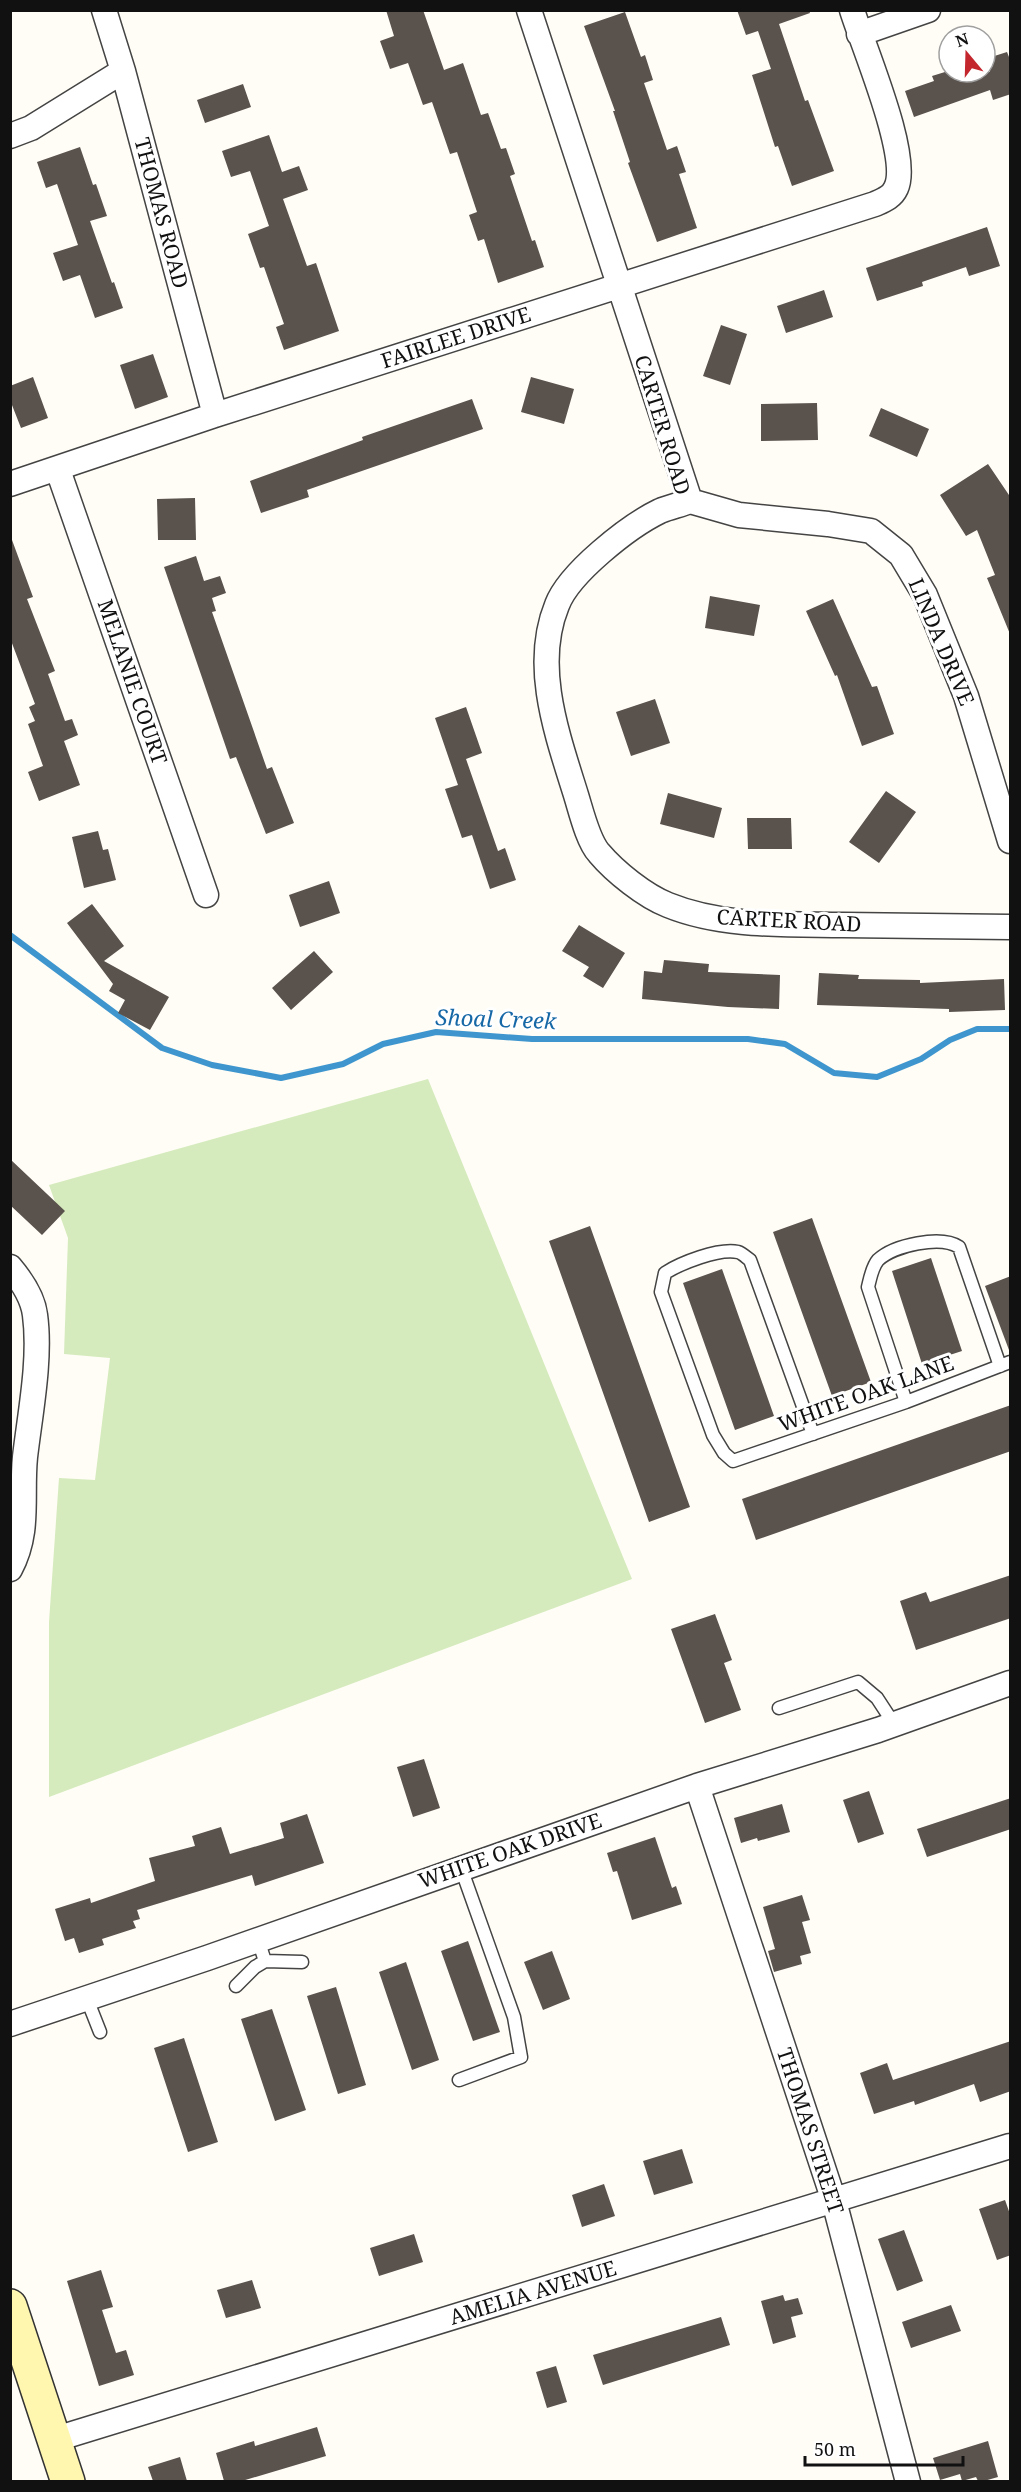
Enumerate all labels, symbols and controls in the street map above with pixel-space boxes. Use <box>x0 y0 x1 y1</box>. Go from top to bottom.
north arrow <box>937 24 997 84</box>
text: N <box>953 27 972 52</box>
street label: THOMAS ROAD <box>128 134 196 291</box>
street label: FAIRLEE DRIVE <box>377 300 534 374</box>
street label: CARTER ROAD <box>628 351 698 498</box>
street label: LINDA DRIVE <box>902 574 981 710</box>
street label: MELANIE COURT <box>92 595 174 768</box>
street label: CARTER ROAD <box>716 902 862 938</box>
water label: Shoal Creek <box>435 1001 558 1035</box>
street label: WHITE OAK LANE <box>774 1348 957 1438</box>
street label: WHITE OAK DRIVE <box>414 1806 605 1895</box>
street label: THOMAS STREET <box>771 2044 851 2217</box>
street label: AMELIA AVENUE <box>446 2253 620 2331</box>
scale bar <box>805 2429 962 2467</box>
text: 50 m <box>814 2437 856 2461</box>

